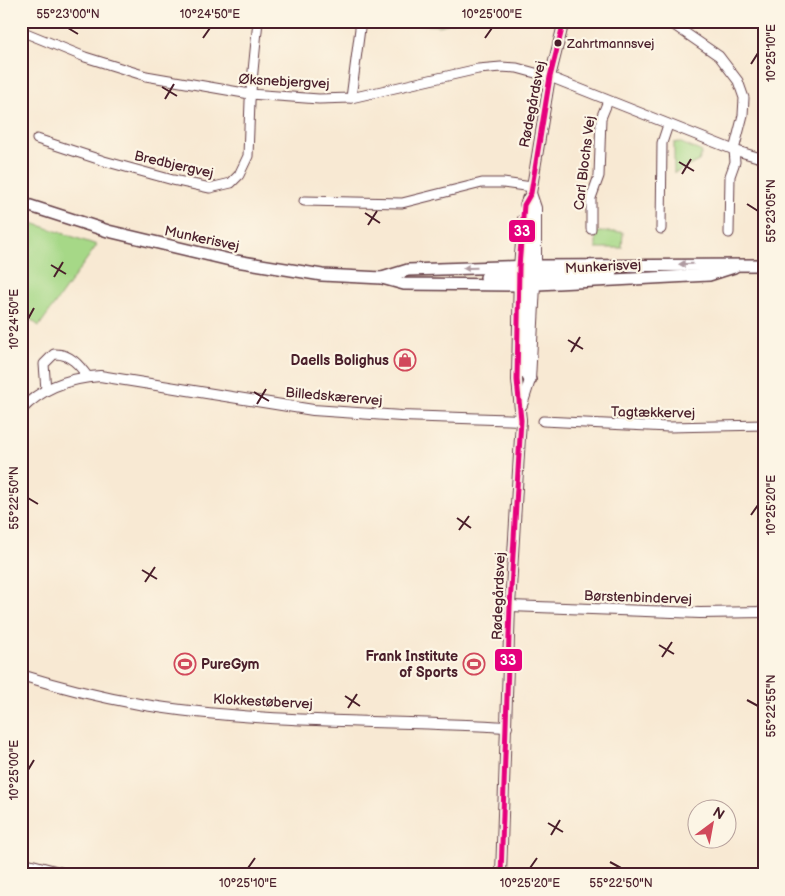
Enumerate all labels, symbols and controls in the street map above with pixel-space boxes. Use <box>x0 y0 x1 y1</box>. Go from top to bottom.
text: 55°23'00"N <box>36 7 100 22</box>
text: 10°24'50"E <box>180 7 240 22</box>
text: 10°25'00"E <box>462 7 522 22</box>
text: 10°25'10"E <box>764 24 779 82</box>
place label: Zahrtmannsvej <box>566 36 654 52</box>
marker: Zahrtmannsvej <box>553 38 563 48</box>
street label: Rødegårdsvej <box>516 59 549 149</box>
street label: Øksnebjergvej <box>238 71 330 92</box>
street label: Carl Blochs Vej <box>570 115 599 211</box>
street label: Bredbjergvej <box>133 147 215 182</box>
text: 55°23'05"N <box>764 179 779 243</box>
line badge: 33 <box>508 219 536 243</box>
street label: Munkerisvej <box>163 222 241 255</box>
text: 33 <box>514 223 530 240</box>
street label: Munkerisvej <box>565 256 642 277</box>
one-way arrow <box>677 260 693 268</box>
one-way arrow <box>462 265 478 273</box>
text: 10°24'50"E <box>7 289 22 349</box>
shop icon: Daells Bolighus <box>393 348 417 372</box>
place label: Daells Bolighus <box>290 352 389 369</box>
street label: Billedskærervej <box>285 384 383 409</box>
street label: Tagtækkervej <box>611 403 695 422</box>
text: 55°22'50"N <box>7 466 22 530</box>
text: 10°25'20"E <box>764 475 779 535</box>
street label: Rødegårdsvej <box>488 552 509 640</box>
street label: Børstenbindervej <box>584 587 692 608</box>
place label: Frank Institute of Sports <box>366 648 458 681</box>
line badge: 33 <box>494 648 523 672</box>
sports icon: PureGym <box>173 652 197 676</box>
sports icon: Frank Institute of Sports <box>462 652 486 676</box>
text: 33 <box>500 652 516 669</box>
place label: PureGym <box>201 656 260 673</box>
text: 55°22'55"N <box>764 674 779 738</box>
street label: Klokkestøbervej <box>213 690 313 713</box>
text: 10°25'00"E <box>7 740 22 800</box>
north arrow <box>688 798 738 848</box>
text: N <box>710 803 728 823</box>
text: 10°25'10"E <box>219 876 277 891</box>
text: 10°25'20"E <box>500 876 560 891</box>
text: 55°22'50"N <box>589 876 653 891</box>

